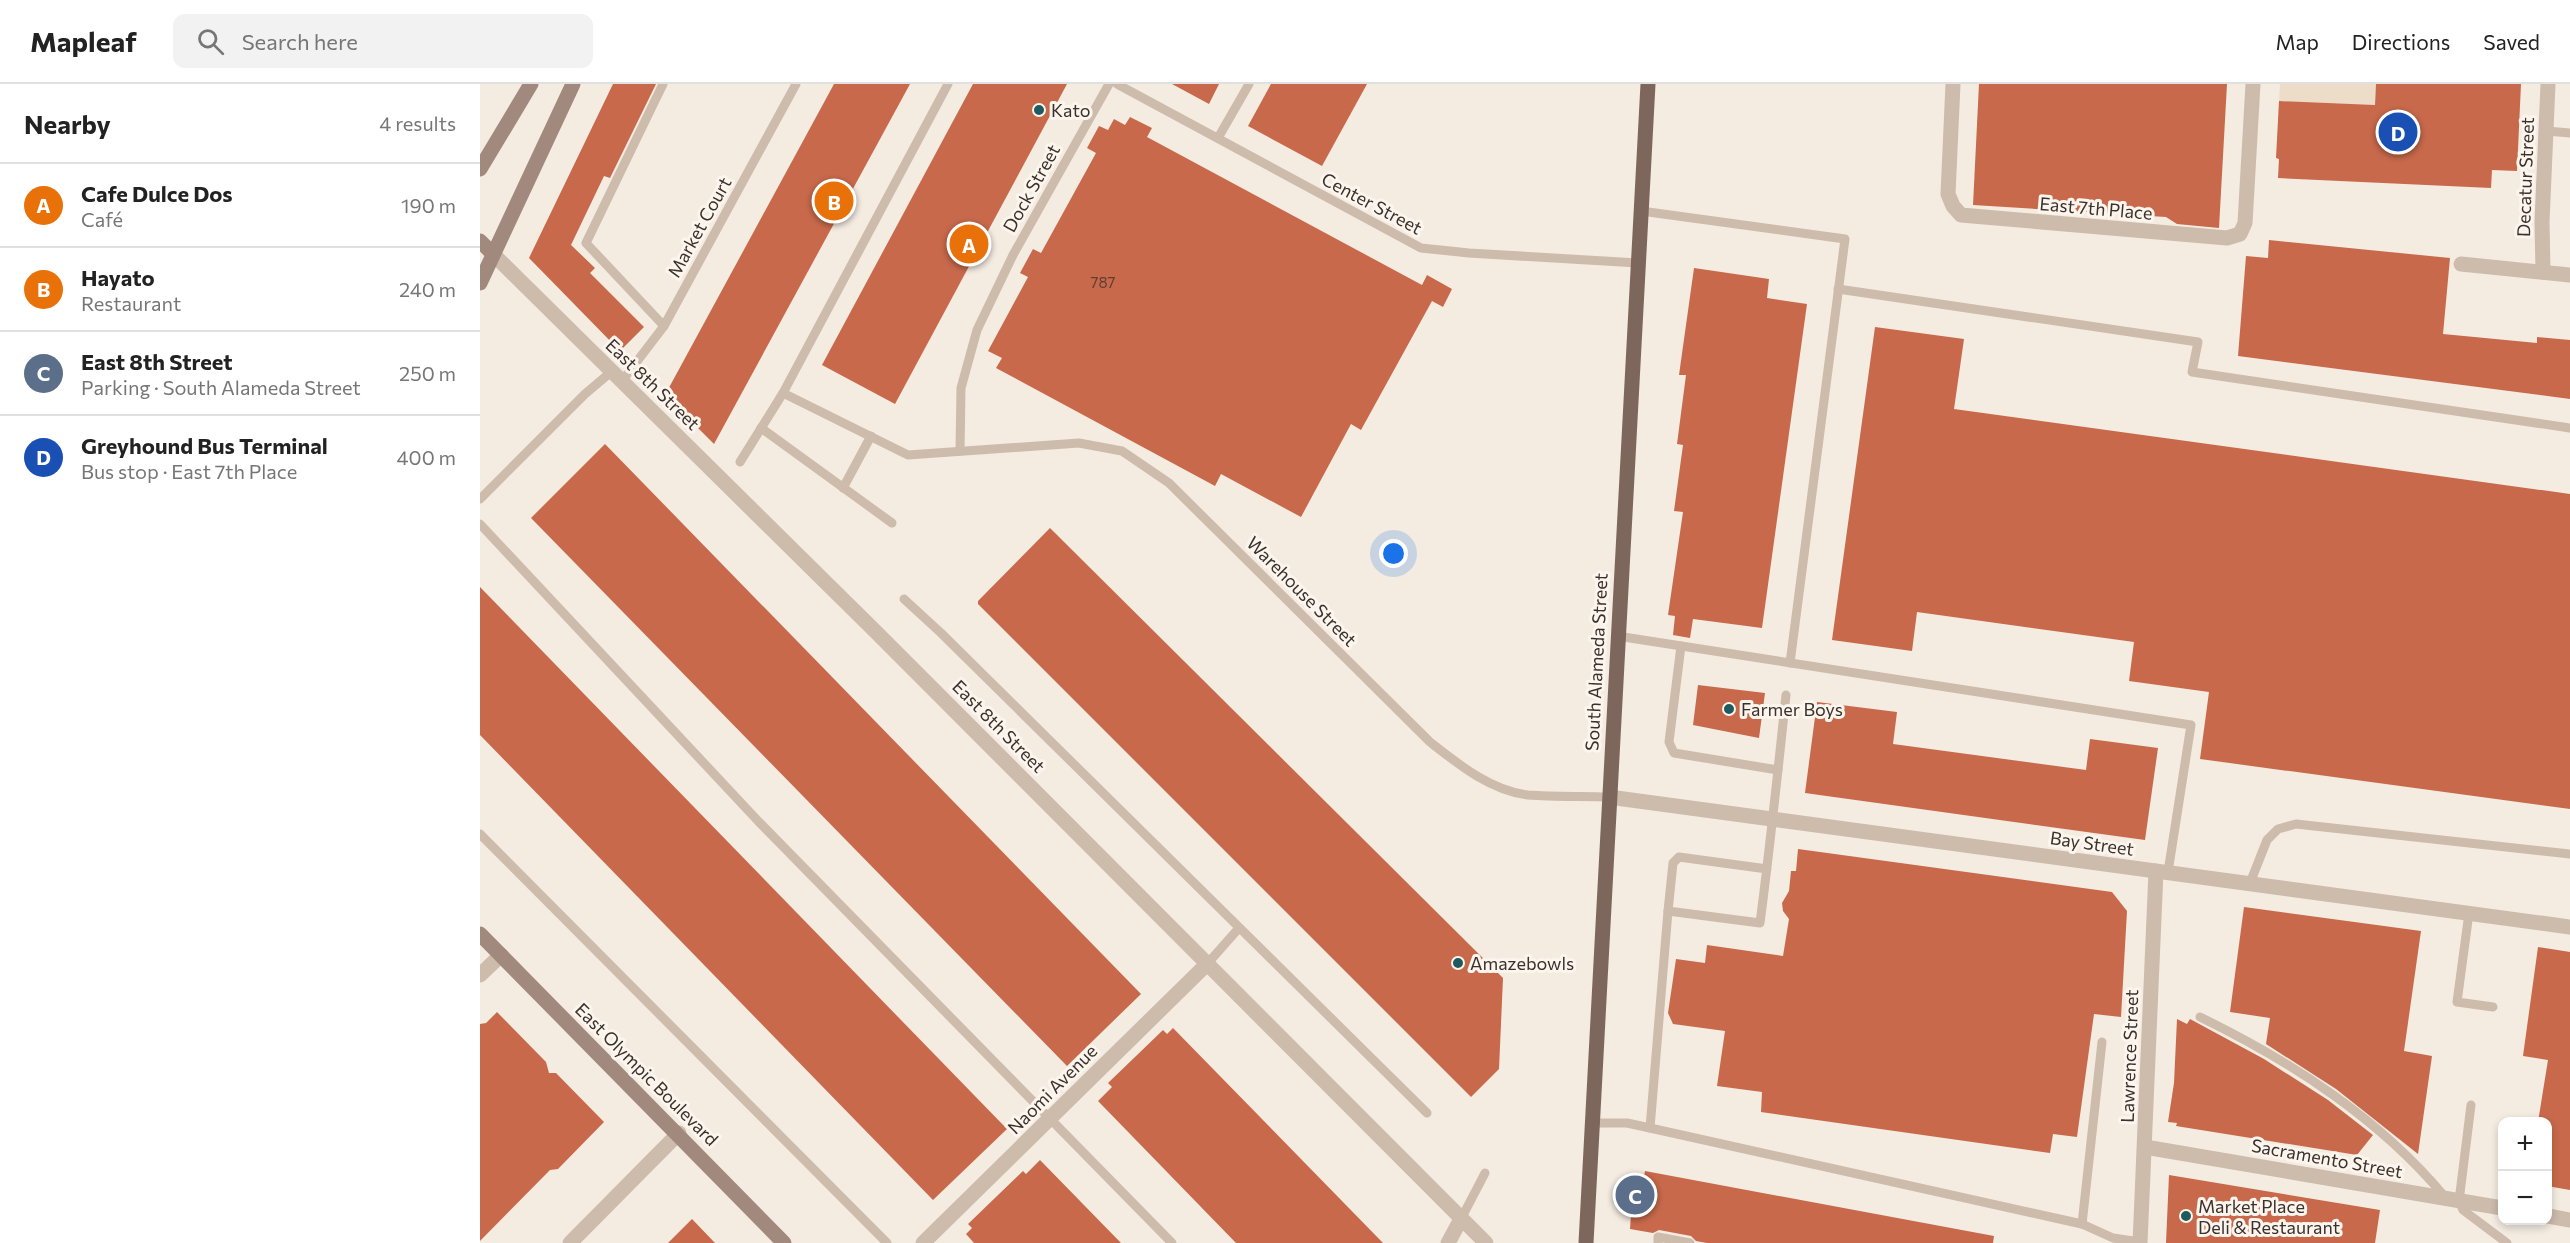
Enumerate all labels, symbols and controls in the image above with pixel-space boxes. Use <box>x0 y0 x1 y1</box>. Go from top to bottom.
search box <box>173 14 593 68</box>
text: Mapleaf <box>30 24 137 58</box>
icon: search <box>194 25 227 58</box>
text: Search here <box>242 28 358 55</box>
text: Map <box>2276 29 2319 54</box>
text: Directions <box>2352 29 2450 54</box>
text: Saved <box>2483 29 2540 54</box>
place label: Kato <box>1051 99 1091 121</box>
marker: Kato <box>1032 103 1046 117</box>
text: Nearby <box>24 108 111 139</box>
pin: D <box>2378 110 2418 154</box>
text: 4 results <box>379 111 456 135</box>
street label: Decatur Street <box>2512 117 2538 237</box>
street label: Dock Street <box>998 140 1064 236</box>
street label: Center Street <box>1318 167 1426 239</box>
street label: Market Court <box>662 173 736 281</box>
pin: B <box>814 178 854 224</box>
text: Cafe Dulce Dos <box>81 180 232 207</box>
street label: East 7th Place <box>2039 192 2153 224</box>
text: A <box>36 193 51 217</box>
text: 190 m <box>401 193 456 217</box>
text: Café <box>81 207 123 231</box>
pin: A <box>950 222 988 266</box>
text: Hayato <box>81 264 155 291</box>
house number: 787 <box>1091 273 1116 291</box>
text: B <box>37 277 50 301</box>
text: 240 m <box>399 277 456 301</box>
text: Restaurant <box>81 291 181 315</box>
street label: East 8th Street <box>601 334 705 434</box>
text: East 8th Street <box>81 348 233 375</box>
text: C <box>37 361 50 385</box>
text: 250 m <box>399 361 456 385</box>
text: Parking · South Alameda Street <box>81 375 361 399</box>
text: Greyhound Bus Terminal <box>81 432 328 459</box>
text: D <box>36 445 51 469</box>
text: 400 m <box>397 445 456 469</box>
text: Bus stop · East 7th Place <box>81 459 297 483</box>
street label: Warehouse Street <box>1242 531 1362 651</box>
your location <box>1379 539 1408 568</box>
street label: South Alameda Street <box>1580 572 1612 752</box>
street label: East 8th Street <box>948 675 1050 777</box>
place label: Farmer Boys <box>1741 698 1843 720</box>
marker: Farmer Boys <box>1722 702 1736 716</box>
street label: Bay Street <box>2049 826 2135 860</box>
place label: Amazebowls <box>1470 952 1574 974</box>
marker: Amazebowls <box>1451 956 1465 970</box>
street label: Lawrence Street <box>2116 989 2142 1123</box>
street label: East Olympic Boulevard <box>571 998 723 1150</box>
street label: Naomi Avenue <box>1003 1040 1101 1138</box>
map controls <box>2498 1117 2552 1225</box>
button: + <box>2498 1117 2552 1171</box>
street label: Sacramento Street <box>2250 1134 2404 1182</box>
button: − <box>2498 1171 2552 1225</box>
pin: C <box>1616 1172 1654 1218</box>
place label: Market Place Deli & Restaurant <box>2198 1195 2340 1238</box>
marker: Market Place Deli & Restaurant <box>2179 1209 2193 1223</box>

